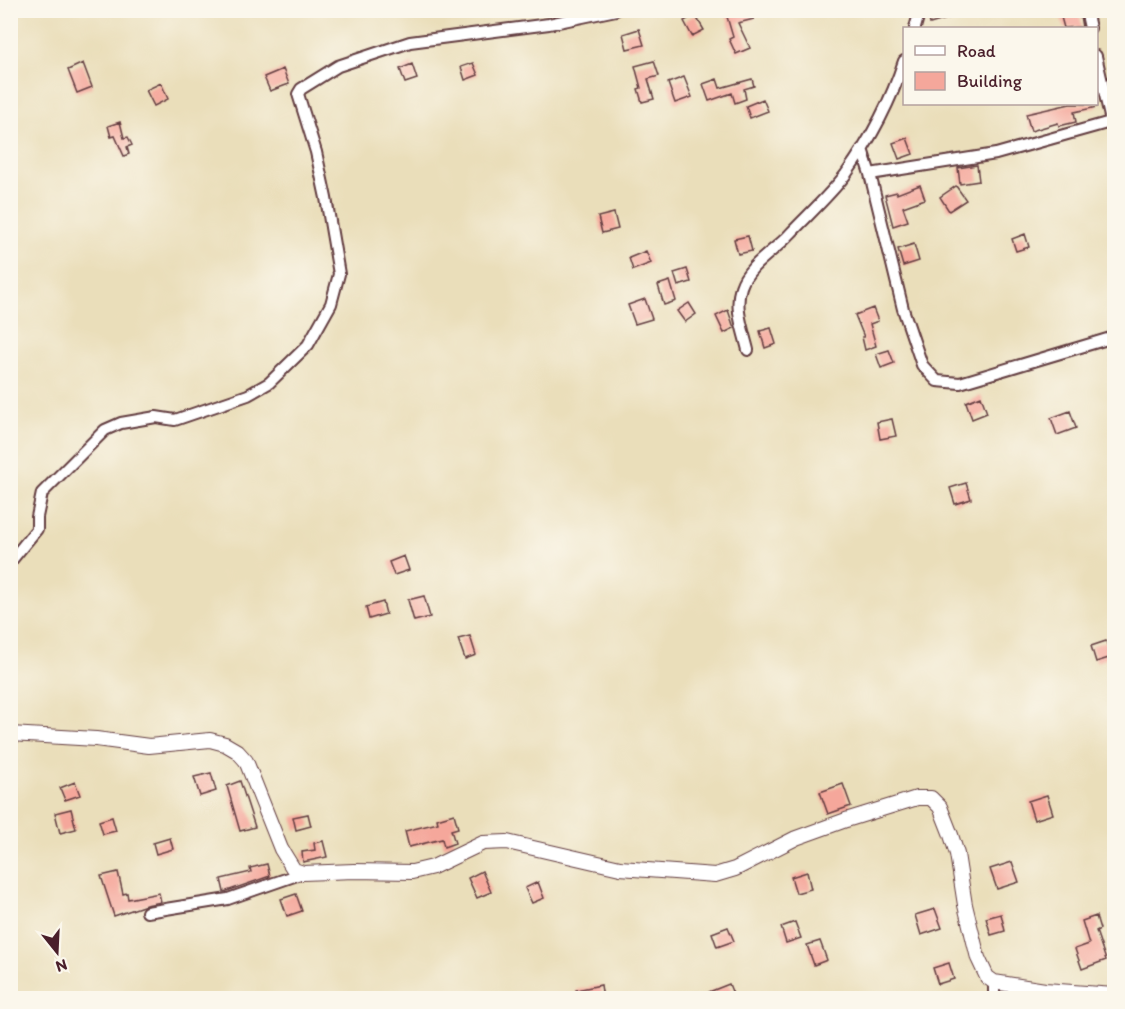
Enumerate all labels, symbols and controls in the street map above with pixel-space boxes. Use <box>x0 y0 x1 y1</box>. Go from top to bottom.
legend <box>903 27 1098 105</box>
text: Road <box>957 40 996 62</box>
text: Building <box>957 70 1023 92</box>
north arrow <box>27 922 87 982</box>
text: N <box>53 955 70 976</box>

